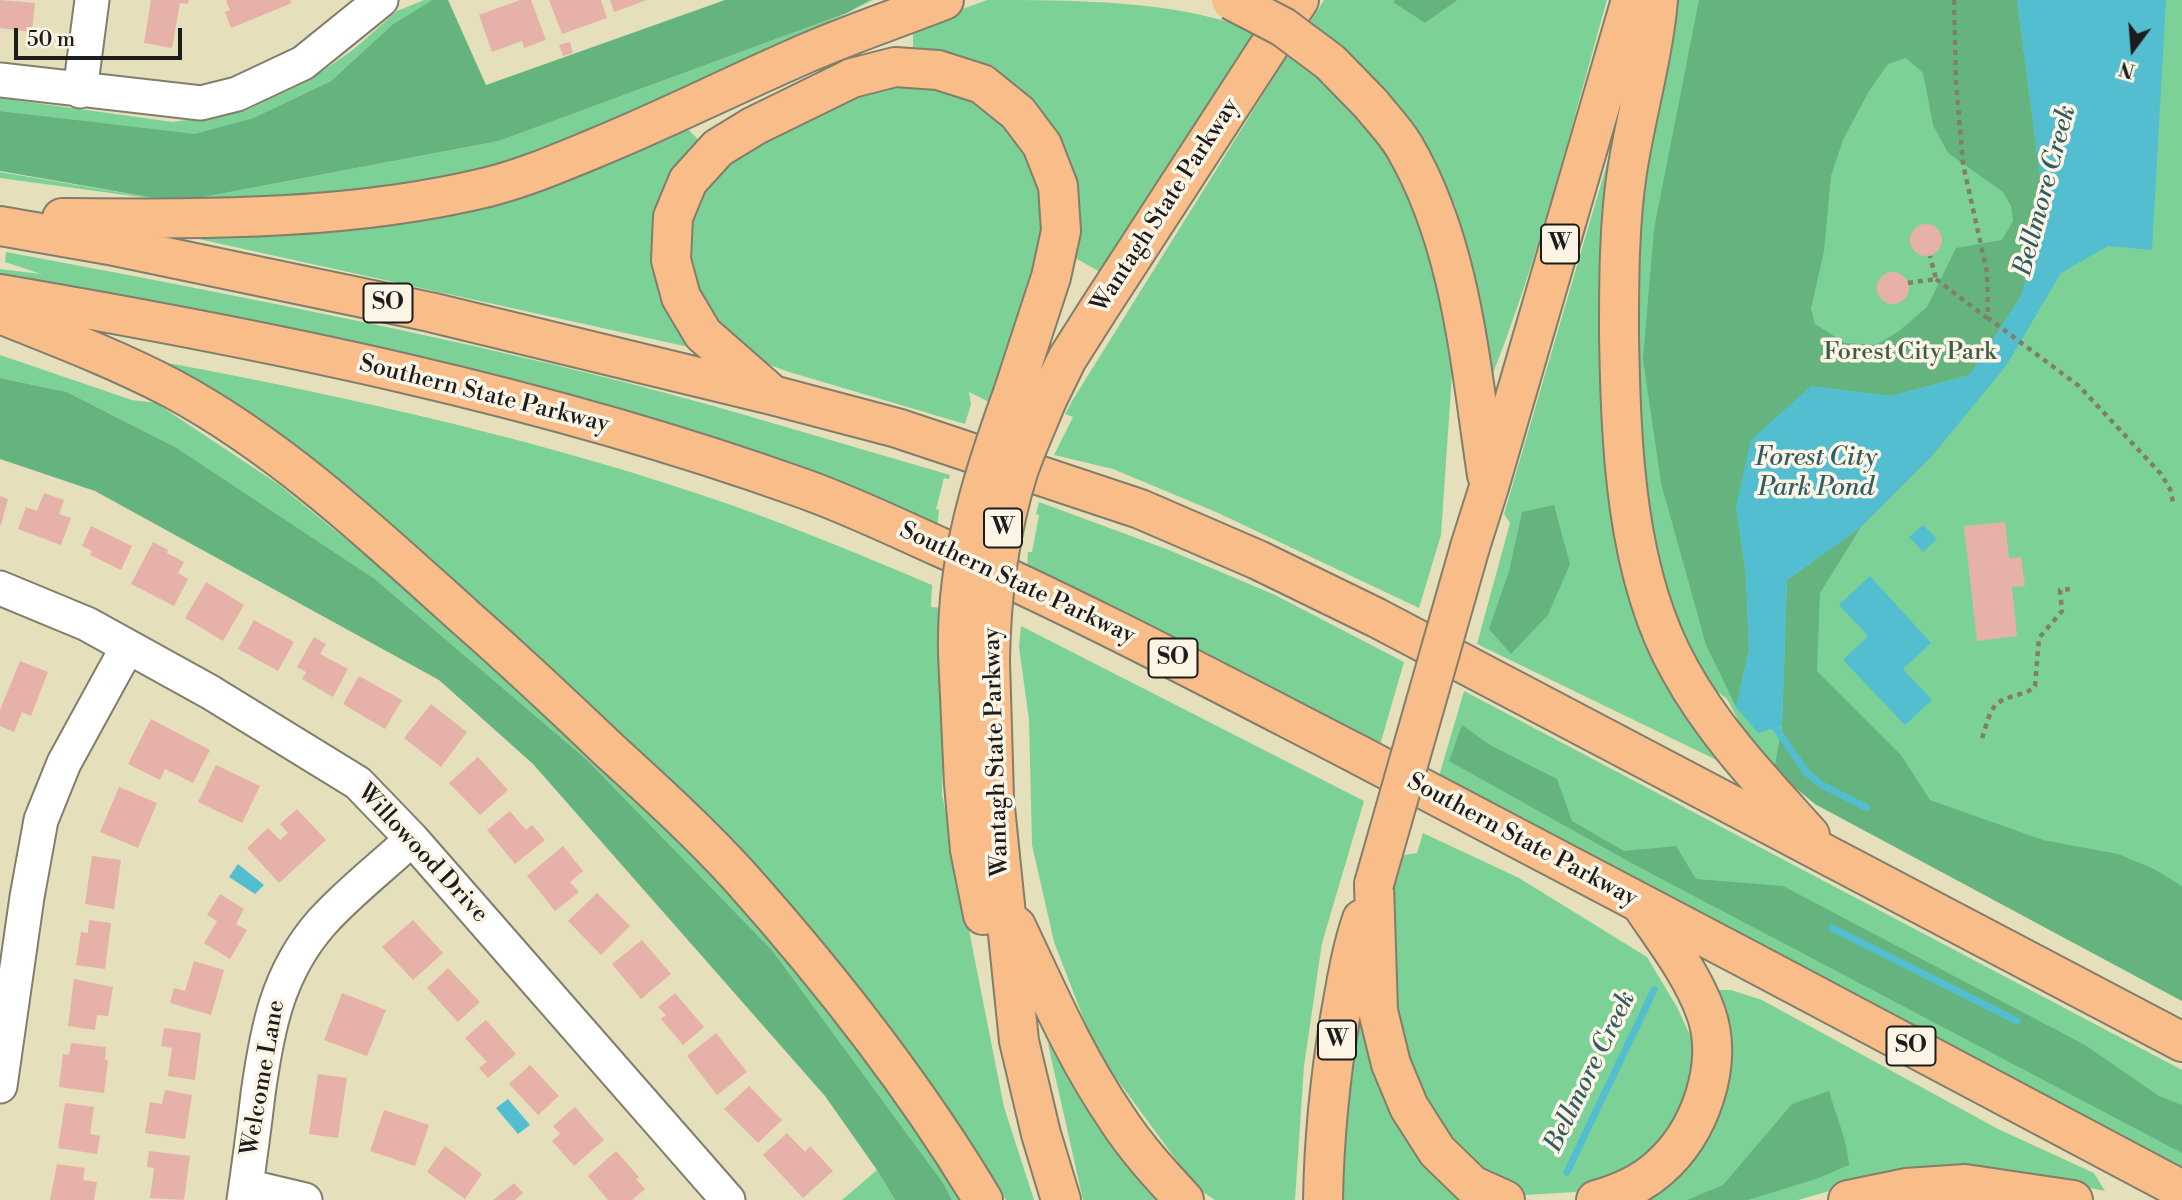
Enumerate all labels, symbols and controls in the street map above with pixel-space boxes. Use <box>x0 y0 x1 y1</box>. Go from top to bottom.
scale bar <box>18 14 186 58</box>
north arrow <box>2098 14 2168 84</box>
text: 50 m <box>27 27 75 53</box>
text: N <box>2117 56 2138 83</box>
street label: Wantagh State Parkway <box>1086 93 1246 319</box>
water label: Bellmore Creek <box>2008 102 2084 280</box>
road number: W <box>1541 224 1579 264</box>
road number: SO <box>364 284 412 322</box>
park label: Forest City Park <box>1823 339 1997 367</box>
street label: Southern State Parkway <box>356 350 612 440</box>
water label: Forest City Park Pond <box>1755 443 1877 504</box>
road number: W <box>984 508 1022 548</box>
street label: Southern State Parkway <box>895 517 1139 651</box>
street label: Wantagh State Parkway <box>978 627 1016 877</box>
road number: SO <box>1148 638 1198 678</box>
street label: Southern State Parkway <box>1402 768 1642 914</box>
street label: Willowood Drive <box>350 779 494 929</box>
water label: Bellmore Creek <box>1539 986 1643 1158</box>
street label: Welcome Lane <box>236 998 292 1158</box>
road number: W <box>1318 1021 1356 1060</box>
road number: SO <box>1886 1026 1936 1065</box>

